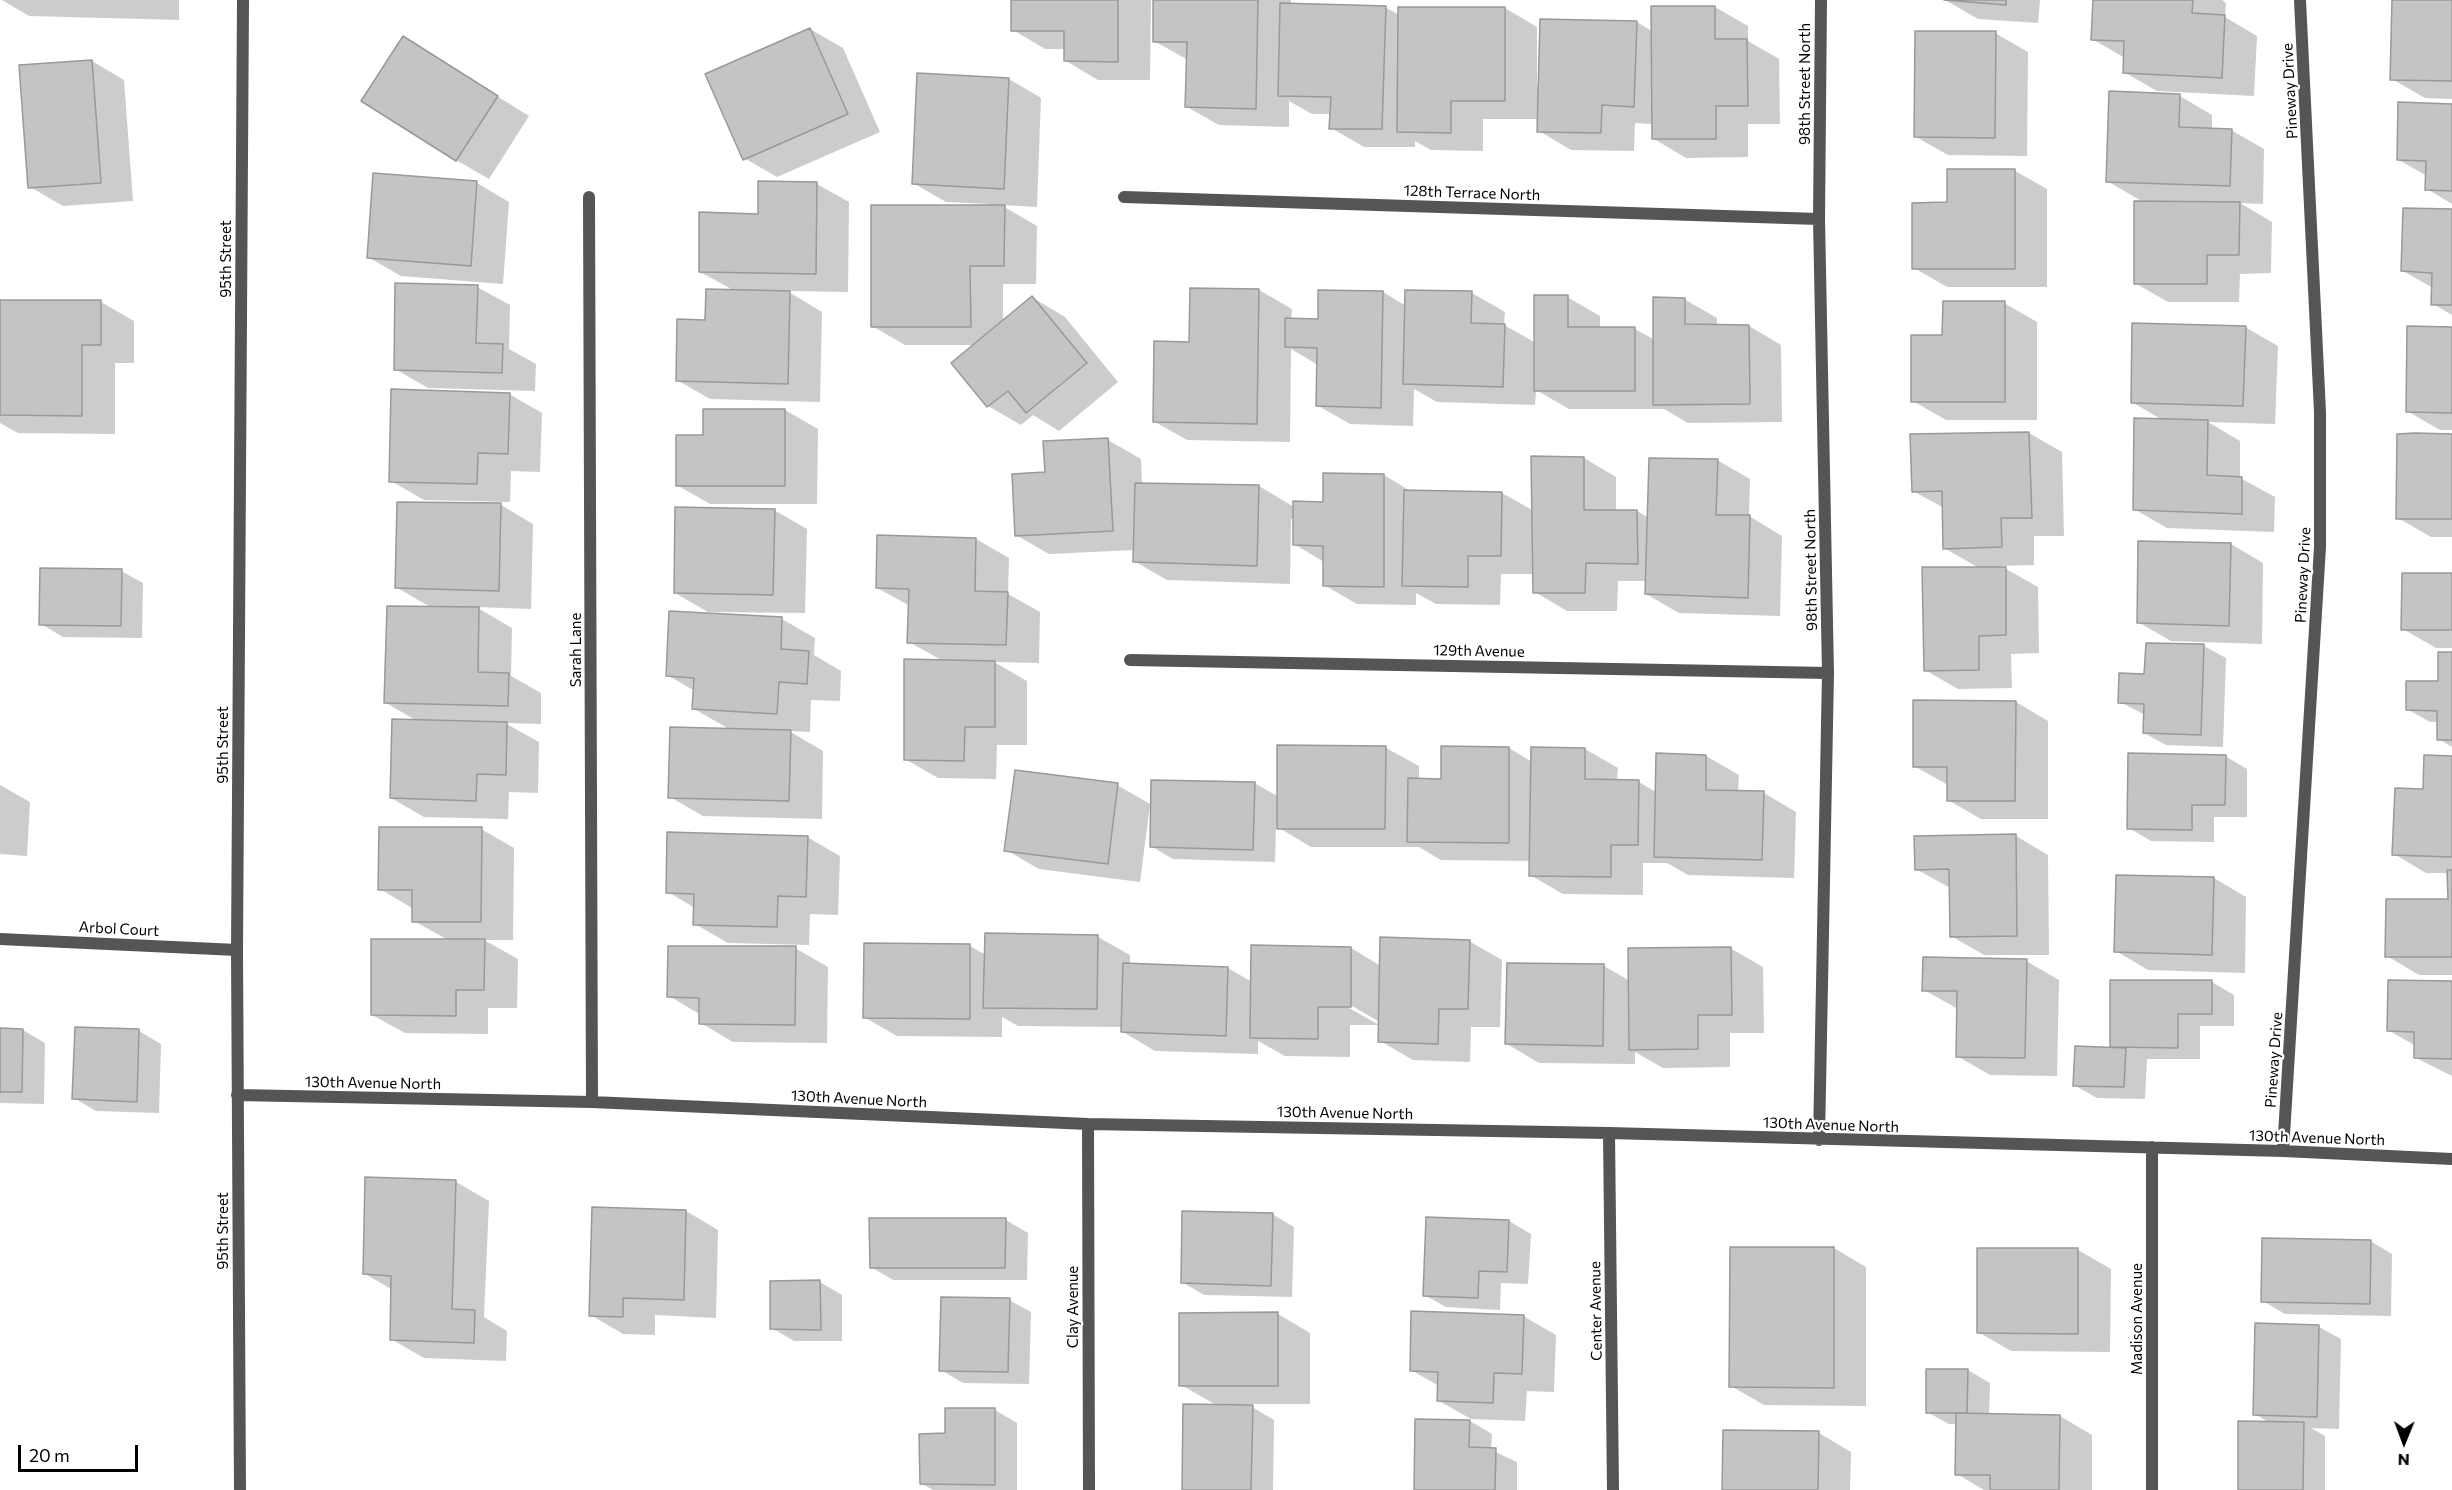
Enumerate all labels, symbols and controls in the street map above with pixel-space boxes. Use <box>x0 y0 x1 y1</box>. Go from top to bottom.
street label: 98th Street North <box>1796 23 1814 145</box>
street label: Pineway Drive <box>2279 43 2301 139</box>
street label: 128th Terrace North <box>1403 182 1541 204</box>
street label: 95th Street <box>217 220 235 298</box>
street label: 98th Street North <box>1801 509 1821 631</box>
street label: Pineway Drive <box>2292 527 2314 623</box>
street label: Sarah Lane <box>567 613 585 687</box>
street label: 129th Avenue <box>1433 641 1525 661</box>
street label: 95th Street <box>214 706 232 784</box>
street label: Arbol Court <box>78 918 160 940</box>
street label: Pineway Drive <box>2262 1011 2286 1109</box>
street label: 130th Avenue North <box>305 1073 441 1093</box>
street label: 130th Avenue North <box>790 1086 928 1112</box>
street label: 130th Avenue North <box>1277 1103 1413 1123</box>
street label: 130th Avenue North <box>1763 1114 1899 1136</box>
street label: 130th Avenue North <box>2249 1127 2385 1149</box>
street label: 95th Street <box>214 1192 232 1270</box>
street label: Center Avenue <box>1586 1261 1606 1361</box>
street label: Madison Avenue <box>2128 1263 2146 1375</box>
street label: Clay Avenue <box>1064 1266 1082 1348</box>
north arrow <box>2374 1412 2434 1472</box>
scale bar <box>21 1433 141 1471</box>
text: 20 m <box>29 1444 70 1466</box>
text: N <box>2398 1451 2410 1470</box>

